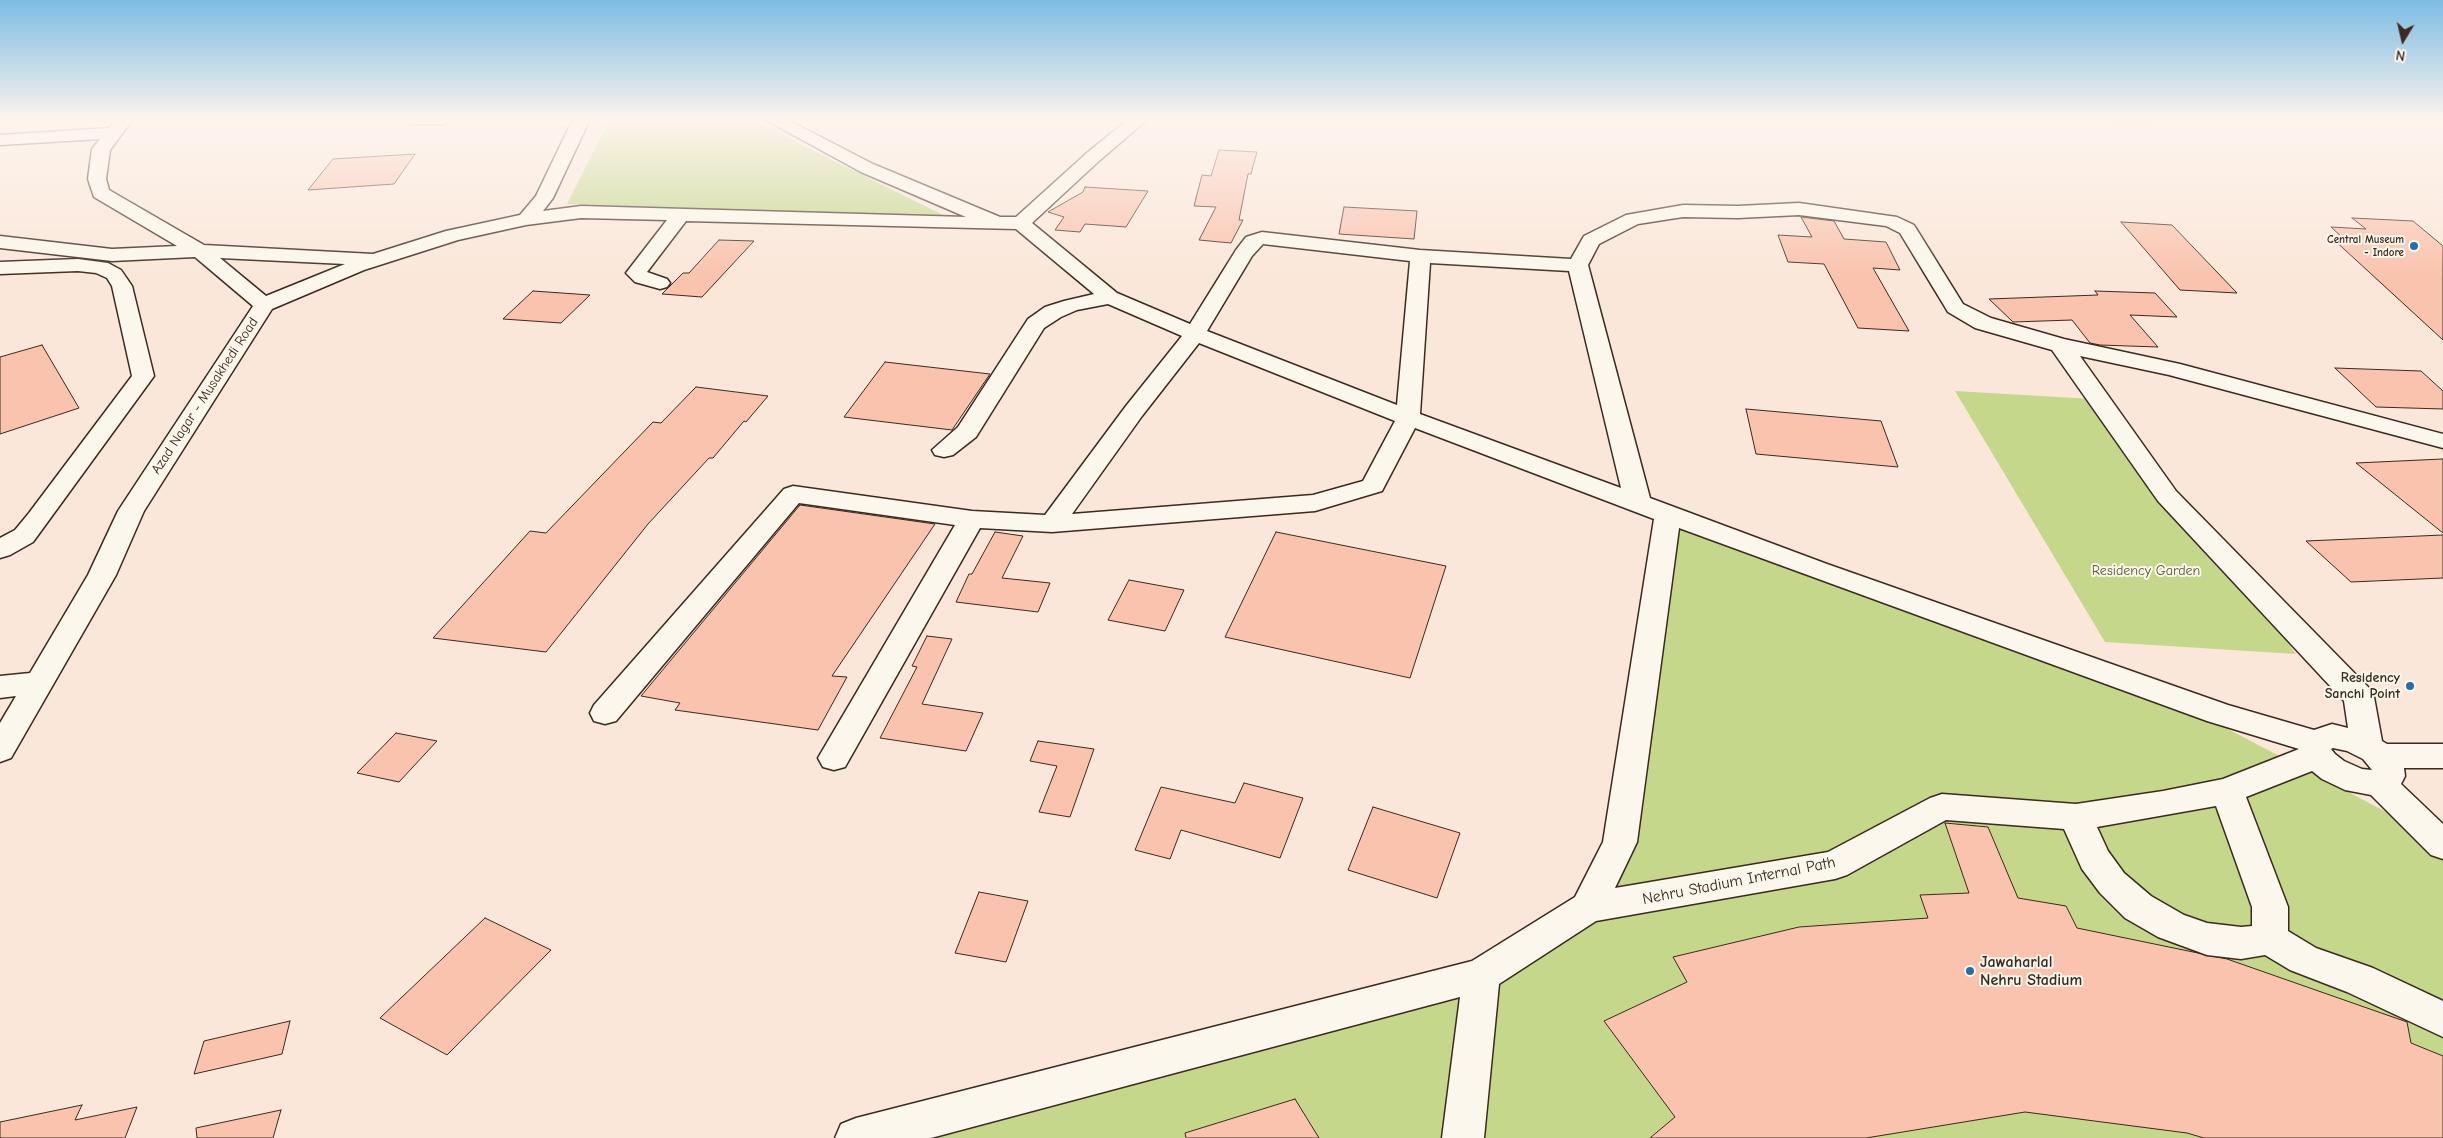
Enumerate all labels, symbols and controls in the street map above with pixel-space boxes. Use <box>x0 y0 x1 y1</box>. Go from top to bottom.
north arrow <box>2378 15 2428 65</box>
text: N <box>2395 46 2406 64</box>
place label: Central Museum - Indore <box>2327 233 2404 259</box>
marker: Central Museum - Indore <box>2408 240 2420 252</box>
street label: Azad Nagar - Musakhedi Road <box>148 314 262 478</box>
park label: Residency Garden <box>2092 563 2200 579</box>
place label: Residency Sanchi Point <box>2325 670 2400 702</box>
marker: Residency Sanchi Point <box>2404 680 2416 692</box>
street label: Nehru Stadium Internal Path <box>1641 853 1837 909</box>
place label: Jawaharlal Nehru Stadium <box>1980 952 2082 990</box>
marker: Jawaharlal Nehru Stadium <box>1964 965 1976 977</box>

